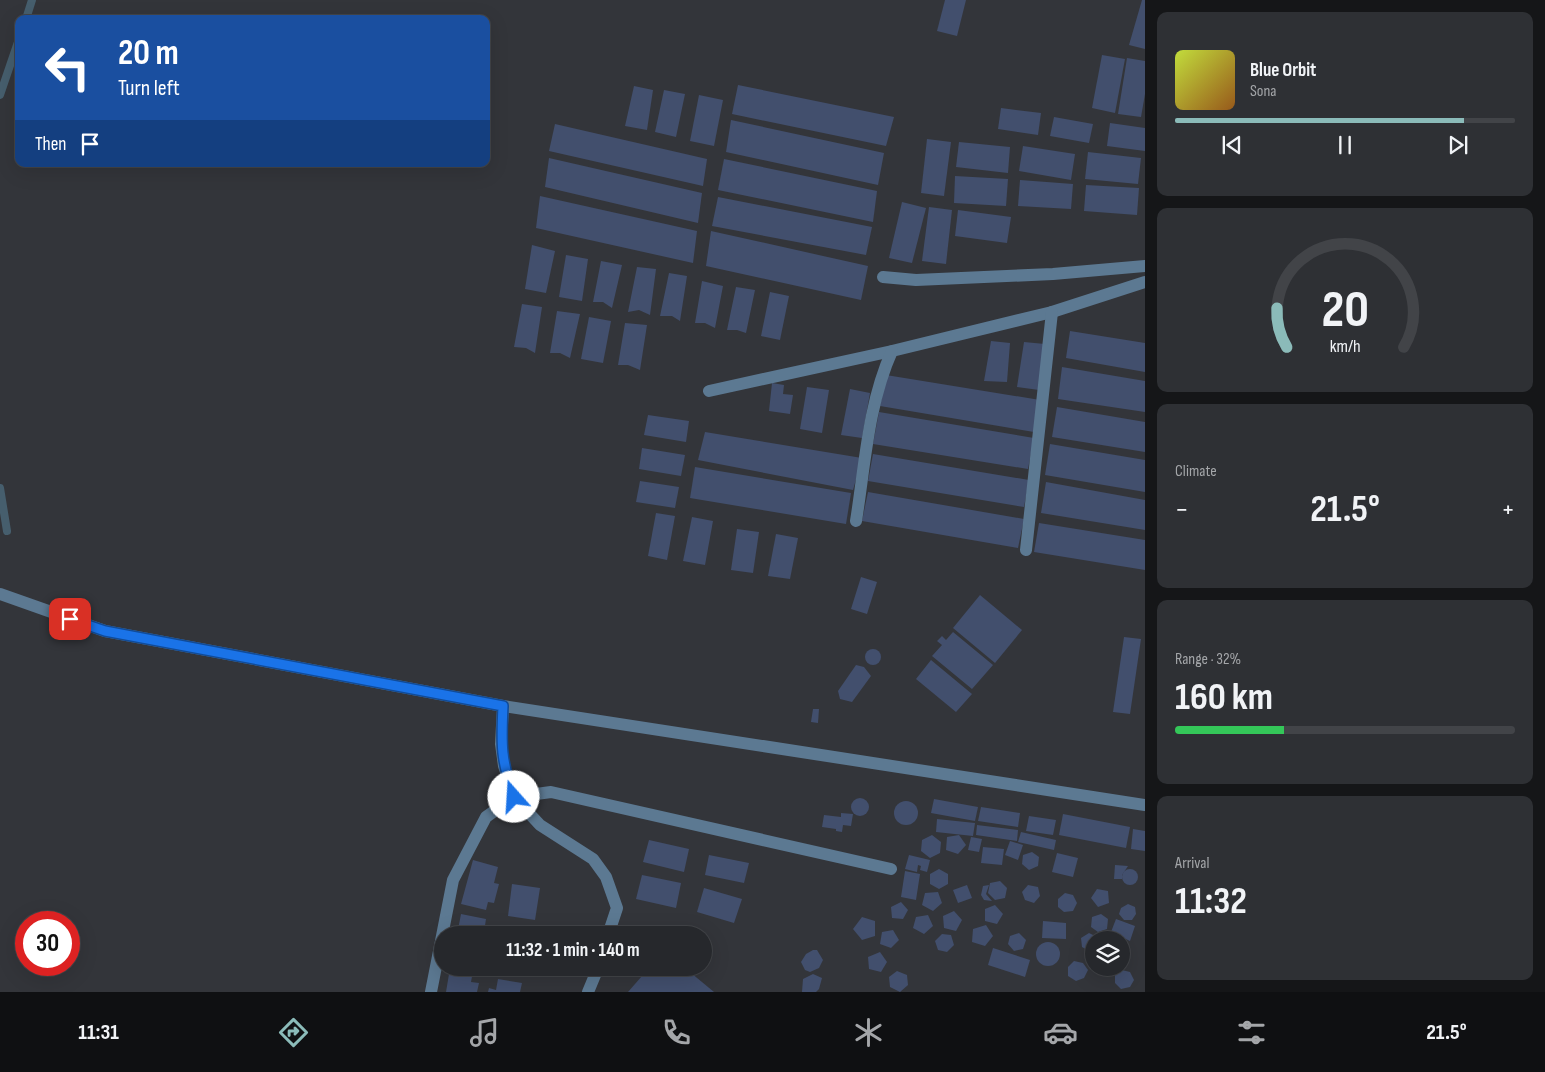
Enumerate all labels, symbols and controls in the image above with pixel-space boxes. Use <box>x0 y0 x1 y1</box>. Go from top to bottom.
text: 20 m <box>118 32 179 75</box>
icon: left <box>35 35 100 100</box>
text: Blue Orbit <box>1250 59 1316 82</box>
text: Turn left <box>118 75 180 102</box>
text: Sona <box>1250 82 1277 101</box>
icon: arrive <box>76 130 104 158</box>
icon: previous <box>1218 131 1246 159</box>
icon: pause <box>1331 131 1359 159</box>
icon: next <box>1444 131 1472 159</box>
text: Then <box>35 133 66 156</box>
text: 20 <box>1321 279 1369 342</box>
text: km/h <box>1330 336 1360 357</box>
text: Climate <box>1175 462 1217 481</box>
text: 21.5° <box>1310 487 1380 532</box>
text: − <box>1175 493 1189 526</box>
text: + <box>1501 493 1515 526</box>
pin <box>49 598 91 640</box>
icon: arrive <box>56 605 84 633</box>
text: Range · 32% <box>1175 650 1241 669</box>
text: 160 km <box>1175 675 1273 720</box>
position arrow <box>487 770 539 822</box>
text: Arrival <box>1175 854 1209 873</box>
text: 11:32 <box>1175 879 1247 924</box>
speed limit sign: 30 <box>15 911 80 976</box>
map controls <box>1085 931 1130 976</box>
button: layers <box>1085 931 1130 976</box>
text: 11:32 · 1 min · 140 m <box>506 939 640 962</box>
icon: directions <box>276 1015 311 1050</box>
icon: music <box>467 1015 502 1050</box>
icon: phone <box>659 1015 694 1050</box>
icon: climate <box>851 1015 886 1050</box>
icon: car <box>1043 1015 1078 1050</box>
icon: filters <box>1234 1015 1269 1050</box>
text: 11:31 <box>78 1019 119 1046</box>
text: 21.5° <box>1426 1019 1467 1046</box>

